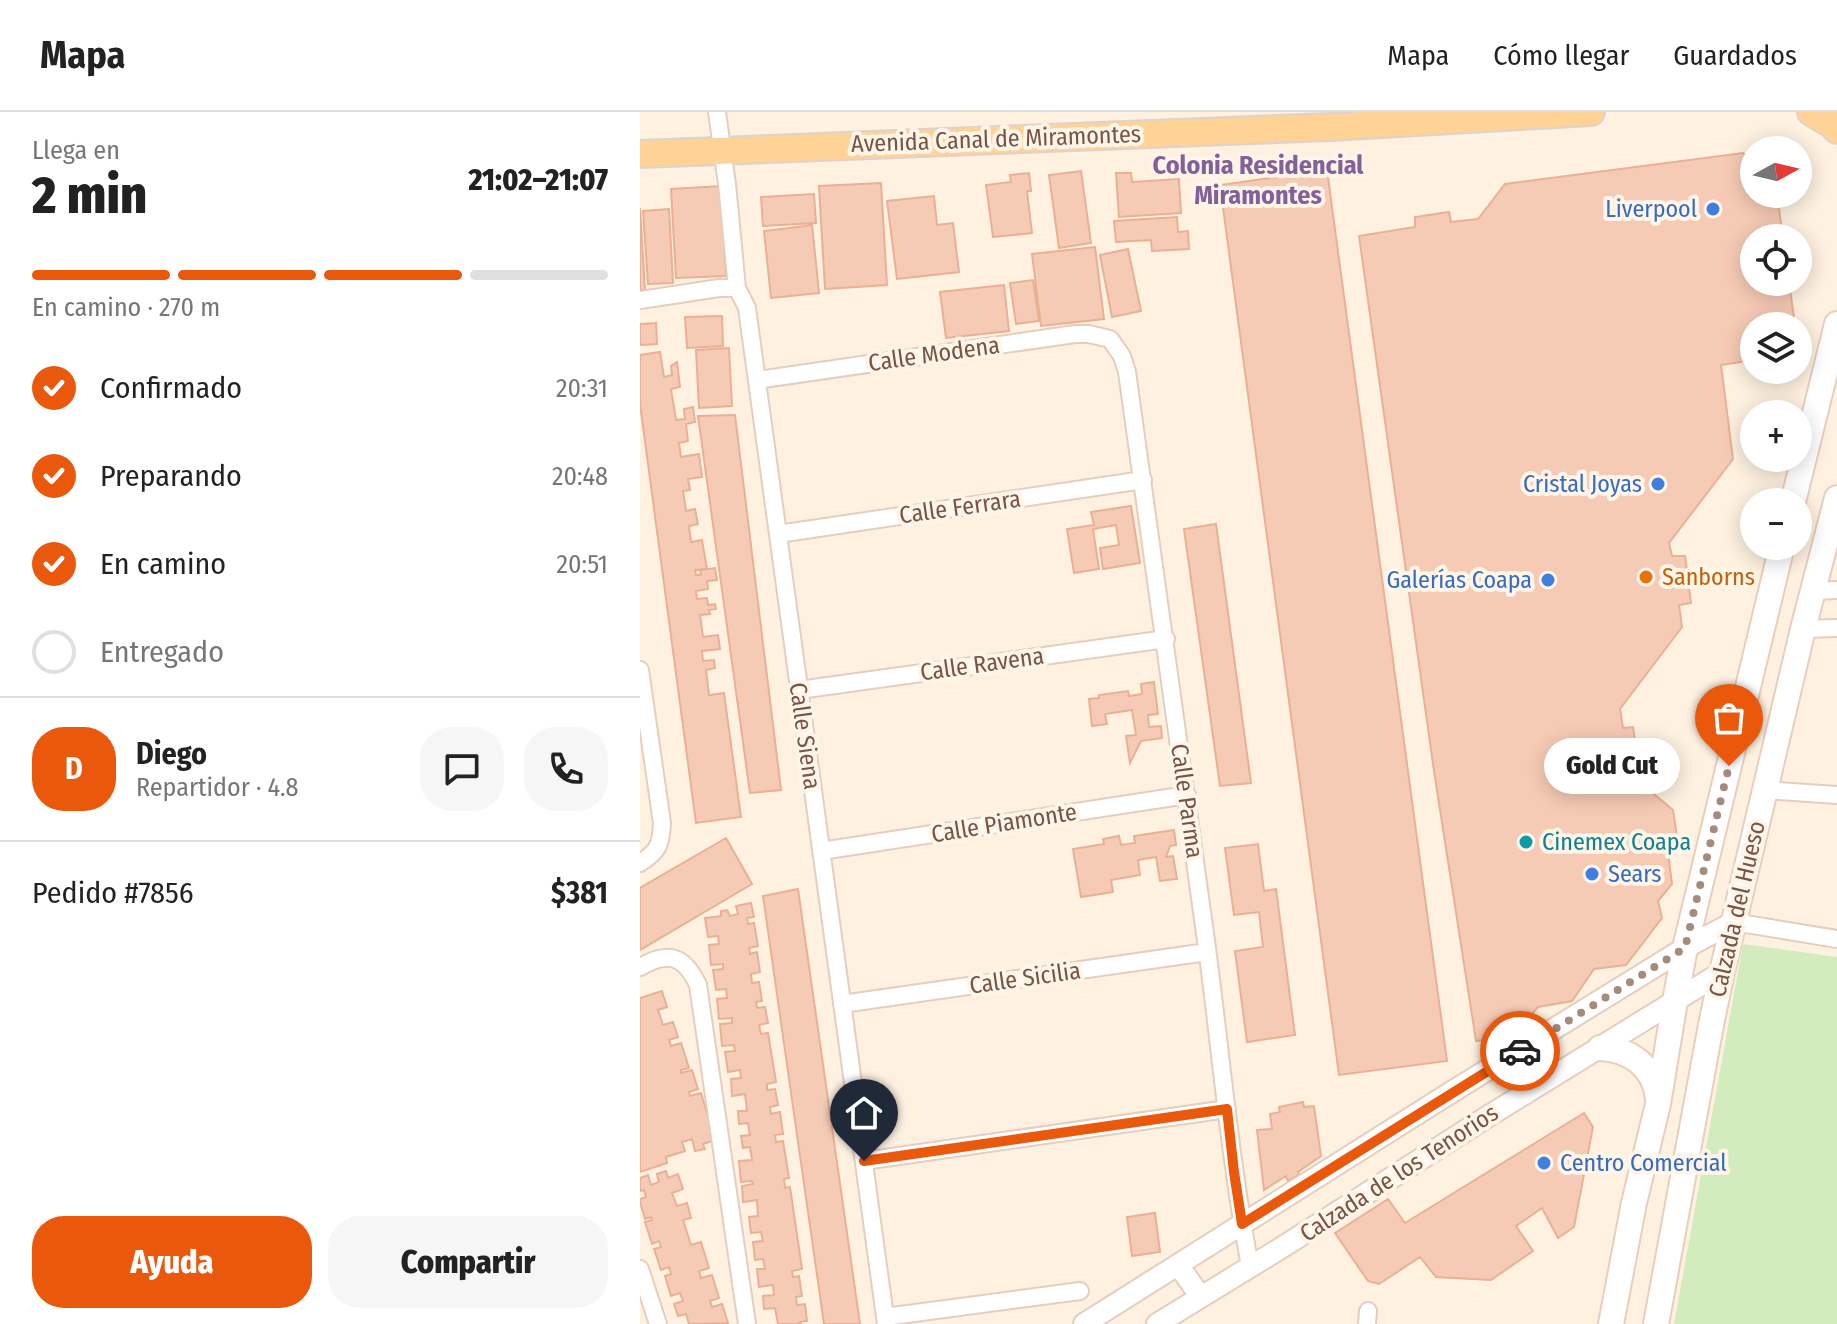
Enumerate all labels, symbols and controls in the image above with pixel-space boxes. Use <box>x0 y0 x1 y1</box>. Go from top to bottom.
text: Mapa <box>40 32 125 78</box>
text: Mapa <box>1387 39 1449 72</box>
text: Cómo llegar <box>1493 39 1629 72</box>
text: Guardados <box>1673 39 1797 72</box>
street label: Avenida Canal de Miramontes <box>851 120 1141 158</box>
text: Llega en <box>32 135 120 166</box>
north arrow <box>1740 136 1812 208</box>
map controls <box>1740 136 1812 560</box>
district label: Colonia Residencial Miramontes <box>1153 150 1364 211</box>
text: 21:02–21:07 <box>468 162 608 198</box>
text: 2 min <box>32 164 147 227</box>
place label: Liverpool <box>1605 195 1697 223</box>
marker: Liverpool <box>1704 200 1722 218</box>
button: locate <box>1740 224 1812 296</box>
text: En camino · 270 m <box>32 292 220 323</box>
button: layers <box>1740 312 1812 384</box>
street label: Calle Modena <box>867 331 1001 377</box>
icon: check <box>32 366 76 410</box>
text: Confirmado <box>100 370 242 406</box>
text: 20:31 <box>556 373 608 404</box>
button: + <box>1740 400 1812 472</box>
icon: check <box>32 454 76 498</box>
text: Preparando <box>100 458 242 494</box>
text: 20:48 <box>552 461 608 492</box>
place label: Cristal Joyas <box>1523 470 1642 498</box>
marker: Cristal Joyas <box>1649 475 1667 493</box>
street label: Calle Ferrara <box>898 485 1022 529</box>
button: − <box>1740 488 1812 560</box>
icon: check <box>32 542 76 586</box>
text: En camino <box>100 546 226 582</box>
text: 20:51 <box>557 549 608 580</box>
place label: Sanborns <box>1662 563 1755 591</box>
place label: Galerías Coapa <box>1387 566 1532 594</box>
marker: Sanborns <box>1637 568 1655 586</box>
marker: Galerías Coapa <box>1539 571 1557 589</box>
text: Entregado <box>100 634 224 670</box>
street label: Calle Ravena <box>918 641 1046 687</box>
street label: Calle Siena <box>784 681 826 791</box>
pin <box>1695 684 1763 766</box>
icon: bag <box>1707 696 1751 740</box>
button: chat <box>420 727 504 811</box>
button: phone <box>524 727 608 811</box>
text: Diego <box>136 736 207 772</box>
callout: Gold Cut <box>1545 738 1681 794</box>
street label: Calle Parma <box>1165 742 1209 860</box>
text: Gold Cut <box>1566 750 1658 781</box>
text: D <box>65 751 83 787</box>
text: Repartidor · 4.8 <box>136 772 299 803</box>
street label: Calle Piamonte <box>929 798 1079 848</box>
street label: Calzada del Hueso <box>1703 818 1771 1000</box>
place label: Cinemex Coapa <box>1542 828 1691 856</box>
marker: Cinemex Coapa <box>1517 833 1535 851</box>
place label: Sears <box>1608 860 1662 888</box>
marker: Sears <box>1583 865 1601 883</box>
text: Pedido #7856 <box>32 875 194 911</box>
text: $381 <box>551 875 608 911</box>
street label: Calle Sicilia <box>968 956 1082 1000</box>
courier <box>1480 1011 1560 1091</box>
icon: car <box>1498 1029 1542 1073</box>
pin <box>830 1079 898 1161</box>
icon: home <box>842 1091 886 1135</box>
street label: Calzada de los Tenorios <box>1295 1098 1503 1248</box>
place label: Centro Comercial <box>1560 1149 1727 1177</box>
marker: Centro Comercial <box>1535 1154 1553 1172</box>
button: Ayuda <box>32 1216 312 1308</box>
button: Compartir <box>328 1216 608 1308</box>

